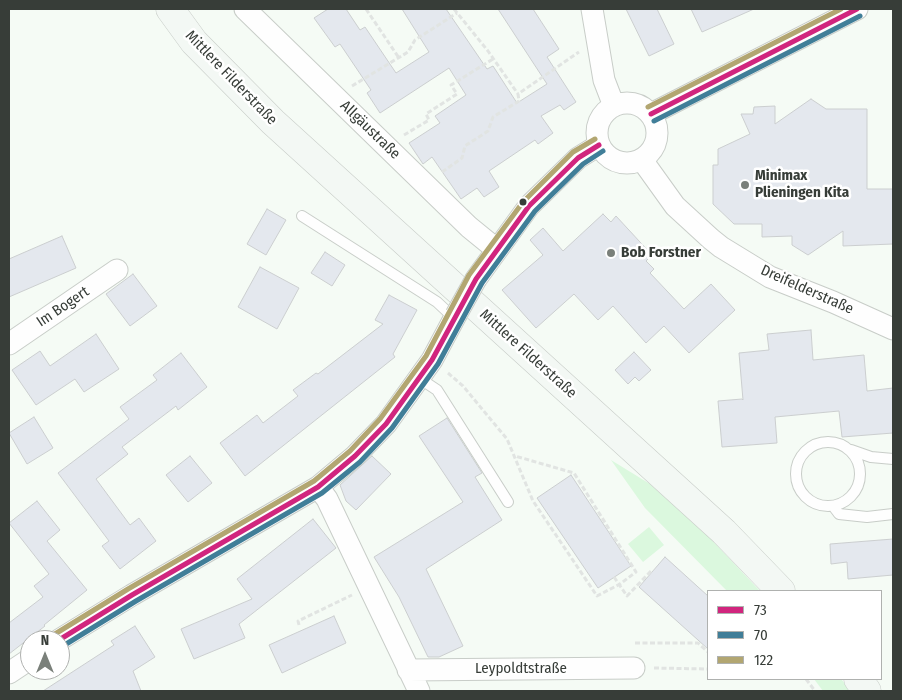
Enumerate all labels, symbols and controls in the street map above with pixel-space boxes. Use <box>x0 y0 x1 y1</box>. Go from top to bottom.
street label: Mittlere Filderstraße <box>181 27 281 129</box>
street label: Allgäustraße <box>336 97 404 163</box>
place label: Minimax Plieningen Kita <box>755 167 849 202</box>
marker: Minimax Plieningen Kita <box>739 179 751 191</box>
unlabelled marker <box>518 197 528 207</box>
place label: Bob Forstner <box>621 244 701 262</box>
marker: Bob Forstner <box>605 247 617 259</box>
street label: Dreifelderstraße <box>758 261 856 319</box>
street label: Im Bogert <box>33 283 93 331</box>
street label: Mittlere Filderstraße <box>476 306 580 402</box>
legend <box>707 590 882 680</box>
text: 73 <box>754 601 767 619</box>
text: 70 <box>754 626 768 644</box>
north arrow <box>20 630 70 680</box>
text: N <box>41 632 49 649</box>
text: 122 <box>754 651 773 669</box>
street label: Leypoldtstraße <box>475 660 567 678</box>

